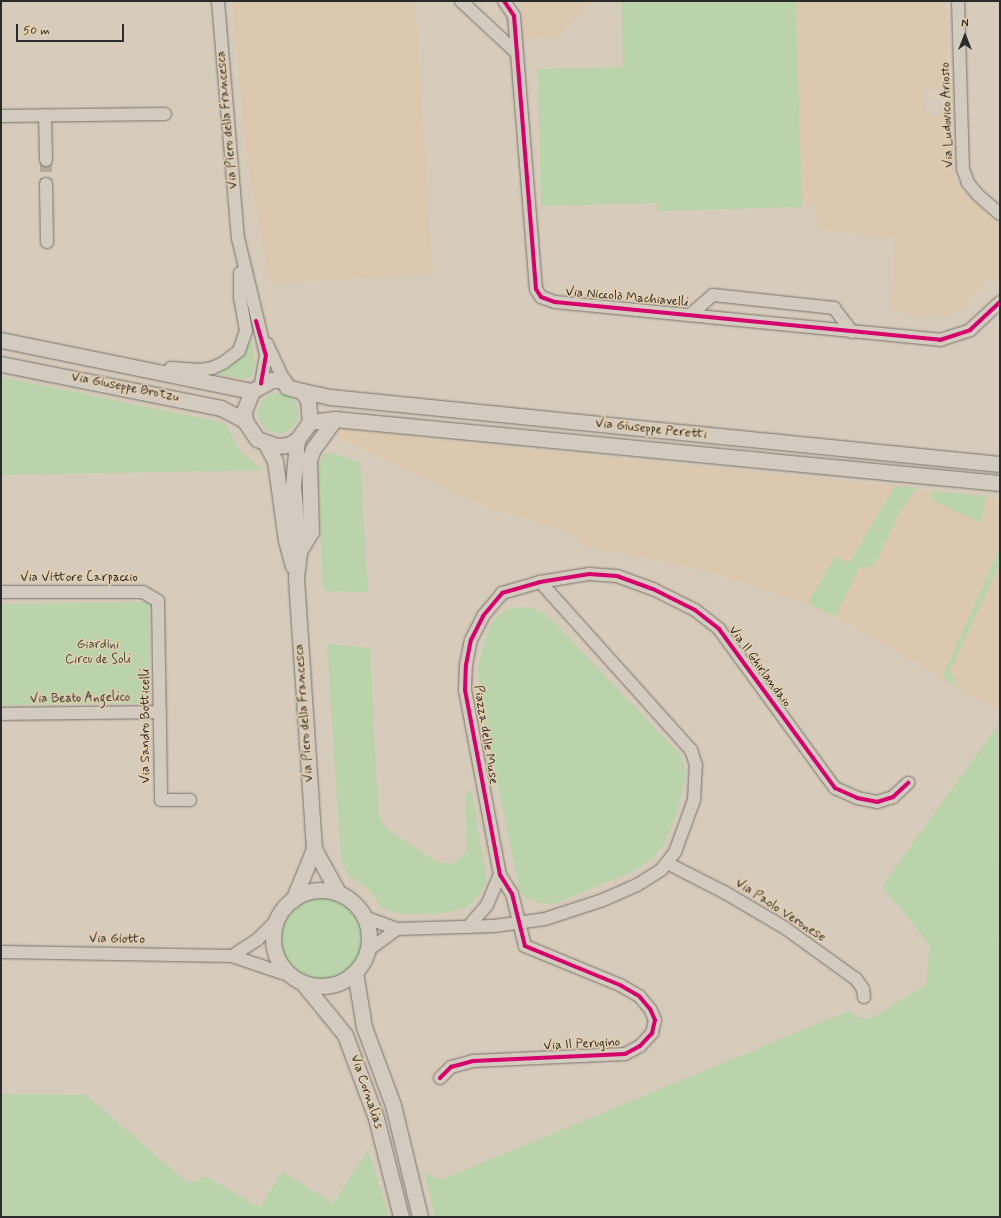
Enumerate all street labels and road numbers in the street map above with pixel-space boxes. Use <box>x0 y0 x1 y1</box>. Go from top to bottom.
street label: Via Piero della Francesca <box>214 51 242 189</box>
street label: Via Ludovico Ariosto <box>938 63 958 167</box>
street label: Via Niccolò Machiavelli <box>565 285 689 311</box>
street label: Via Giuseppe Brotzu <box>70 370 180 406</box>
street label: Via Giuseppe Peretti <box>595 416 707 444</box>
street label: Via Vittore Carpaccio <box>21 570 137 586</box>
street label: Via Il Ghirlandaio <box>724 622 794 712</box>
street label: Via Piero della Francesca <box>292 644 318 782</box>
street label: Via Sandro Botticelli <box>138 669 154 783</box>
street label: Piazza delle Muse <box>470 685 500 785</box>
street label: Via Beato Angelico <box>30 690 130 708</box>
street label: Via Paolo Veronese <box>733 877 827 945</box>
street label: Via Giotto <box>89 932 145 948</box>
street label: Via Il Perugino <box>542 1035 622 1055</box>
street label: Via Cornalias <box>346 1053 386 1131</box>

